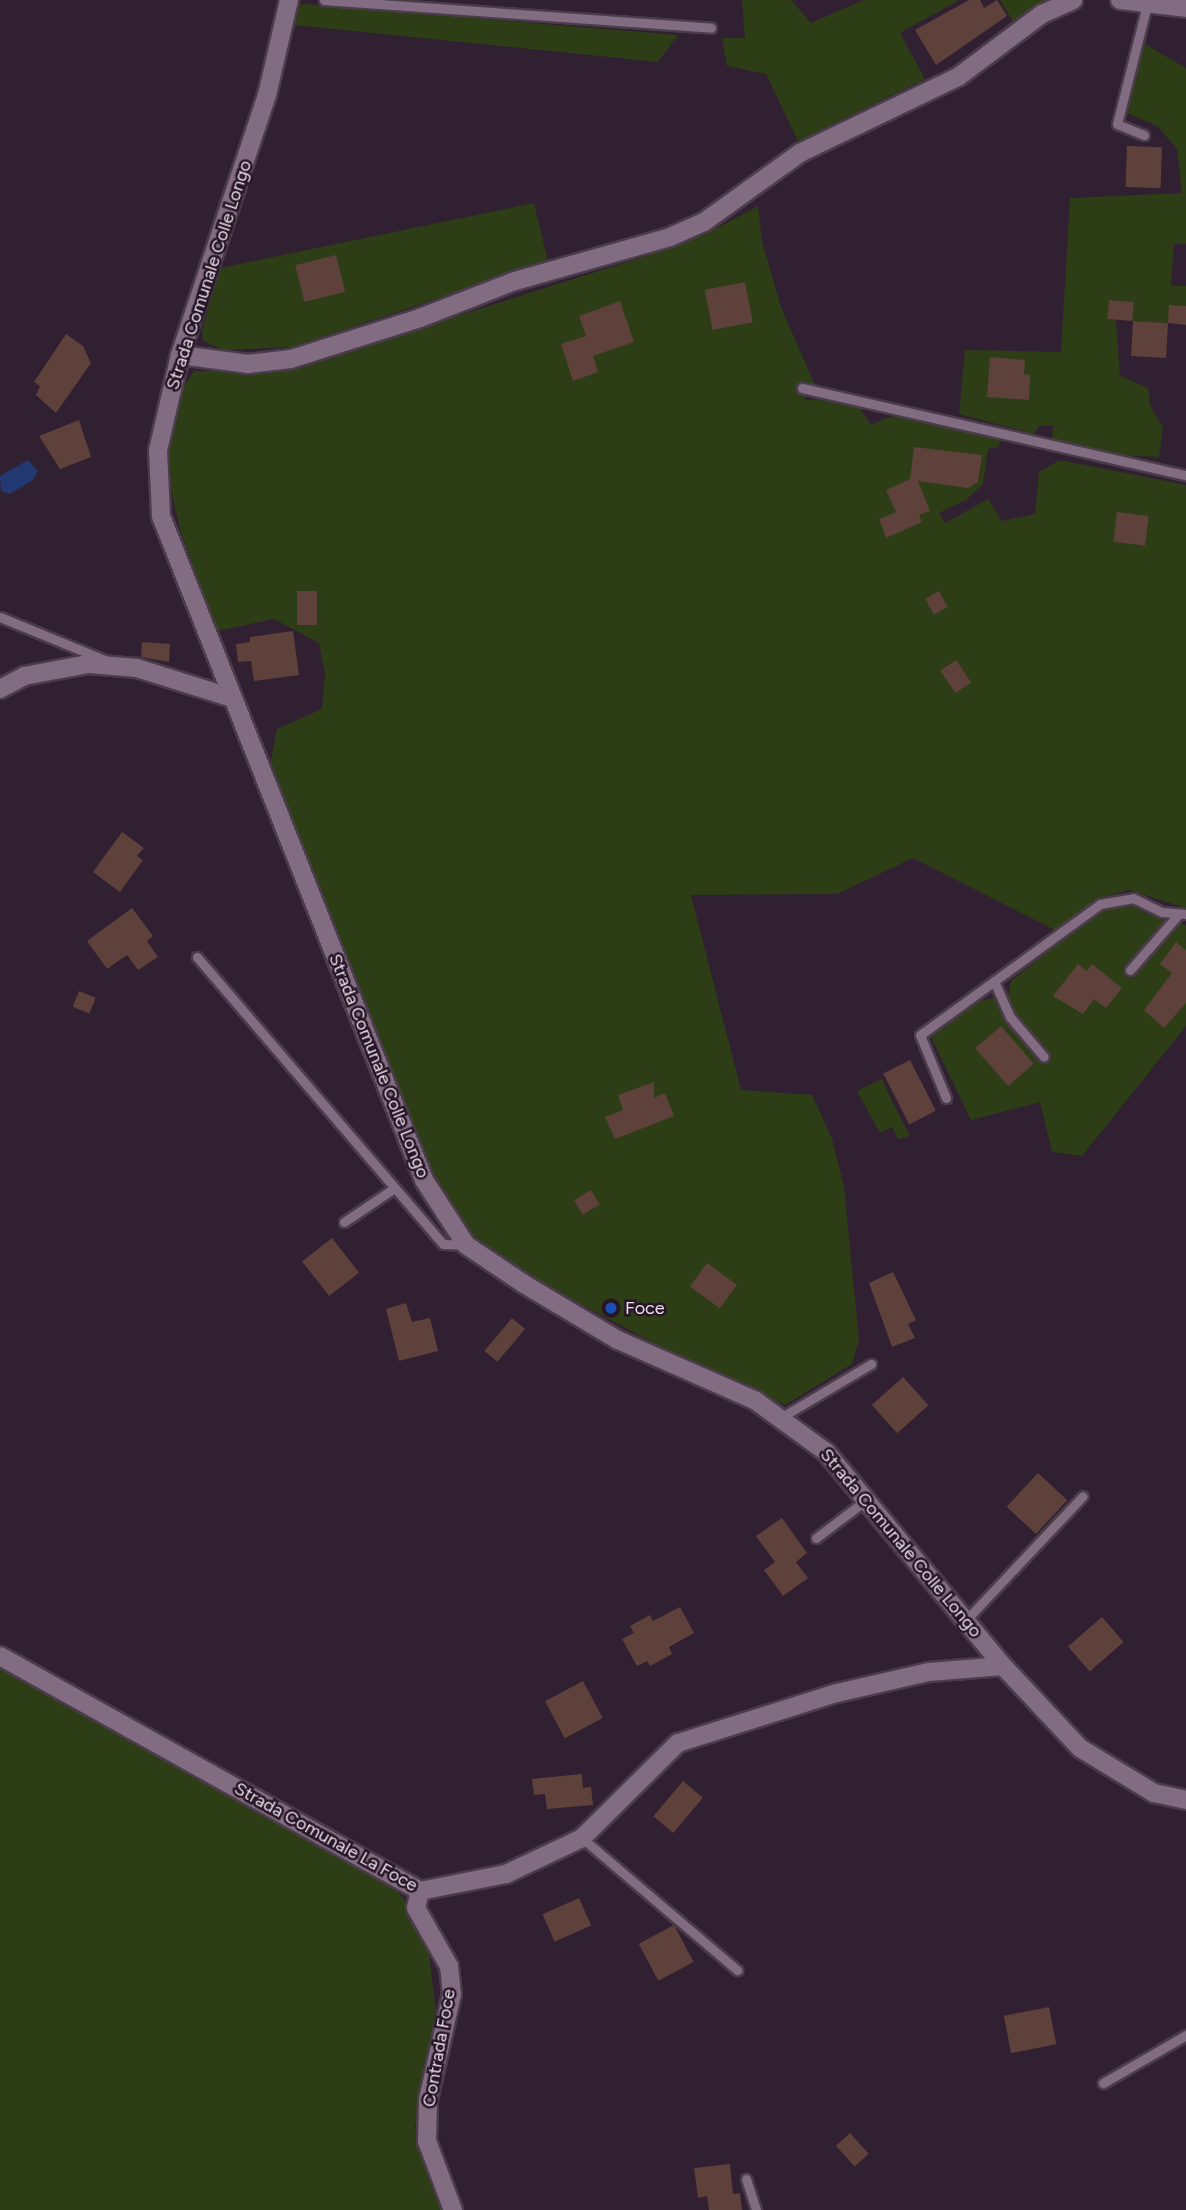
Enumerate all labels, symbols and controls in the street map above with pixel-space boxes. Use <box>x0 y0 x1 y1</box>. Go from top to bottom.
street label: Strada Comunale Colle Longo <box>162 158 256 392</box>
street label: Strada Comunale Colle Longo <box>324 951 434 1181</box>
place label: Foce <box>625 1297 665 1319</box>
marker: Foce <box>603 1300 619 1316</box>
street label: Strada Comunale Colle Longo <box>816 1444 986 1642</box>
street label: Strada Comunale La Foce <box>231 1778 421 1896</box>
street label: Contrada Foce <box>418 1987 460 2109</box>

